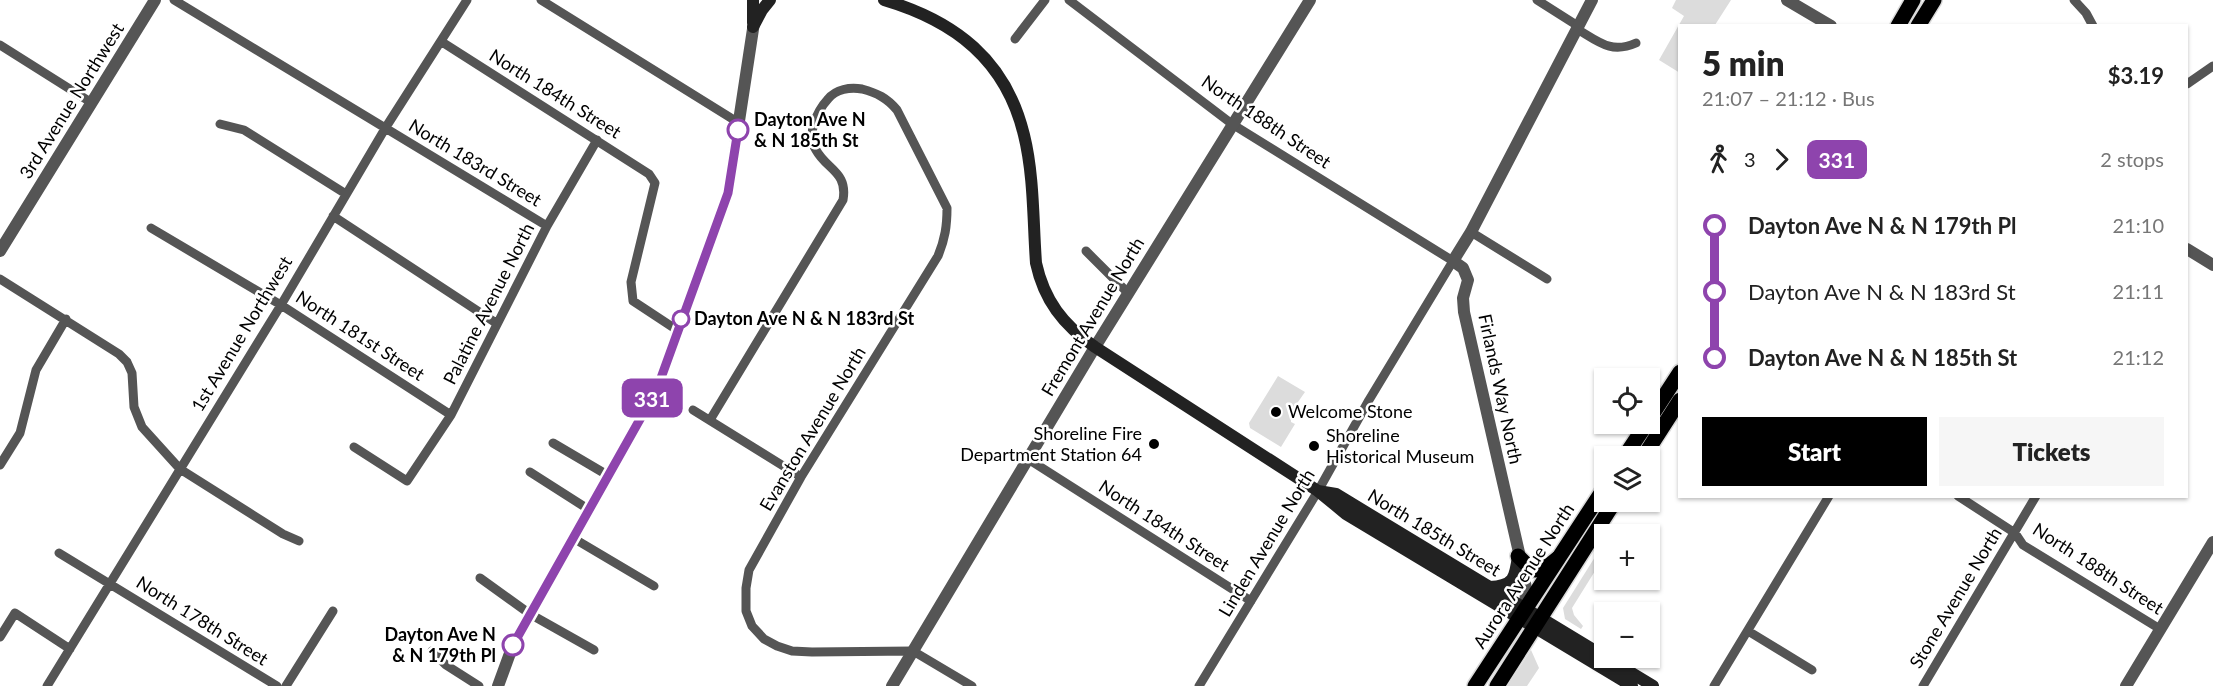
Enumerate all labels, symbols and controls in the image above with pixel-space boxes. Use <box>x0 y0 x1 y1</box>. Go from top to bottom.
street label: 3rd Avenue Northwest <box>14 18 128 182</box>
text: 5 min <box>1702 43 1784 83</box>
street label: North 184th Street <box>486 44 626 143</box>
text: $3.19 <box>2108 62 2164 89</box>
street label: North 188th Street <box>1198 70 1336 173</box>
text: 21:07 – 21:12 · Bus <box>1702 86 1875 110</box>
place label: Dayton Ave N & N 185th St <box>754 108 866 151</box>
street label: North 183rd Street <box>405 114 546 211</box>
marker: Dayton Ave N & N 185th St <box>727 119 749 141</box>
icon: walk <box>1702 143 1735 176</box>
icon: forward <box>1765 143 1798 176</box>
text: 3 <box>1744 147 1756 171</box>
text: 331 <box>1819 147 1855 172</box>
text: 2 stops <box>2100 147 2164 171</box>
text: Dayton Ave N & N 179th Pl <box>1748 212 2017 239</box>
text: 21:10 <box>2113 213 2164 237</box>
street label: Palatine Avenue North <box>438 219 538 388</box>
street label: Fremont Avenue North <box>1036 233 1148 400</box>
street label: 1st Avenue Northwest <box>186 251 297 415</box>
text: Dayton Ave N & N 183rd St <box>1748 278 2016 305</box>
text: 21:11 <box>2113 279 2164 303</box>
street label: North 181st Street <box>292 285 429 385</box>
place label: Dayton Ave N & N 183rd St <box>694 307 914 329</box>
marker: Dayton Ave N & N 183rd St <box>672 310 690 328</box>
street label: Firlands Way North <box>1474 312 1528 466</box>
street label: Evanston Avenue North <box>754 342 870 514</box>
text: Dayton Ave N & N 185th St <box>1748 344 2017 371</box>
text: 21:12 <box>2113 345 2164 369</box>
map controls <box>1594 368 1660 668</box>
button: locate <box>1594 368 1660 434</box>
line badge: 331 <box>618 378 686 418</box>
text: 331 <box>634 386 670 411</box>
place label: Welcome Stone <box>1288 400 1412 422</box>
marker: Welcome Stone <box>1269 405 1283 419</box>
button: Start <box>1702 417 1927 486</box>
button: Tickets <box>1939 417 2164 486</box>
place label: Shoreline Fire Department Station 64 <box>960 422 1142 465</box>
place label: Shoreline Historical Museum <box>1326 424 1474 467</box>
marker: Shoreline Fire Department Station 64 <box>1147 437 1161 451</box>
marker: Shoreline Historical Museum <box>1307 439 1321 453</box>
button: layers <box>1594 446 1660 512</box>
street label: Linden Avenue North <box>1213 465 1319 620</box>
street label: North 184th Street <box>1095 475 1234 576</box>
street label: North 185th Street <box>1364 484 1505 581</box>
street label: Aurora Avenue North <box>1468 499 1578 652</box>
street label: North 188th Street <box>2029 518 2168 619</box>
street label: Stone Avenue North <box>1904 523 2006 672</box>
button: + <box>1594 524 1660 590</box>
street label: North 178th Street <box>133 571 273 670</box>
button: − <box>1594 602 1660 668</box>
place label: Dayton Ave N & N 179th Pl <box>384 623 496 666</box>
marker: Dayton Ave N & N 179th Pl <box>502 634 524 656</box>

